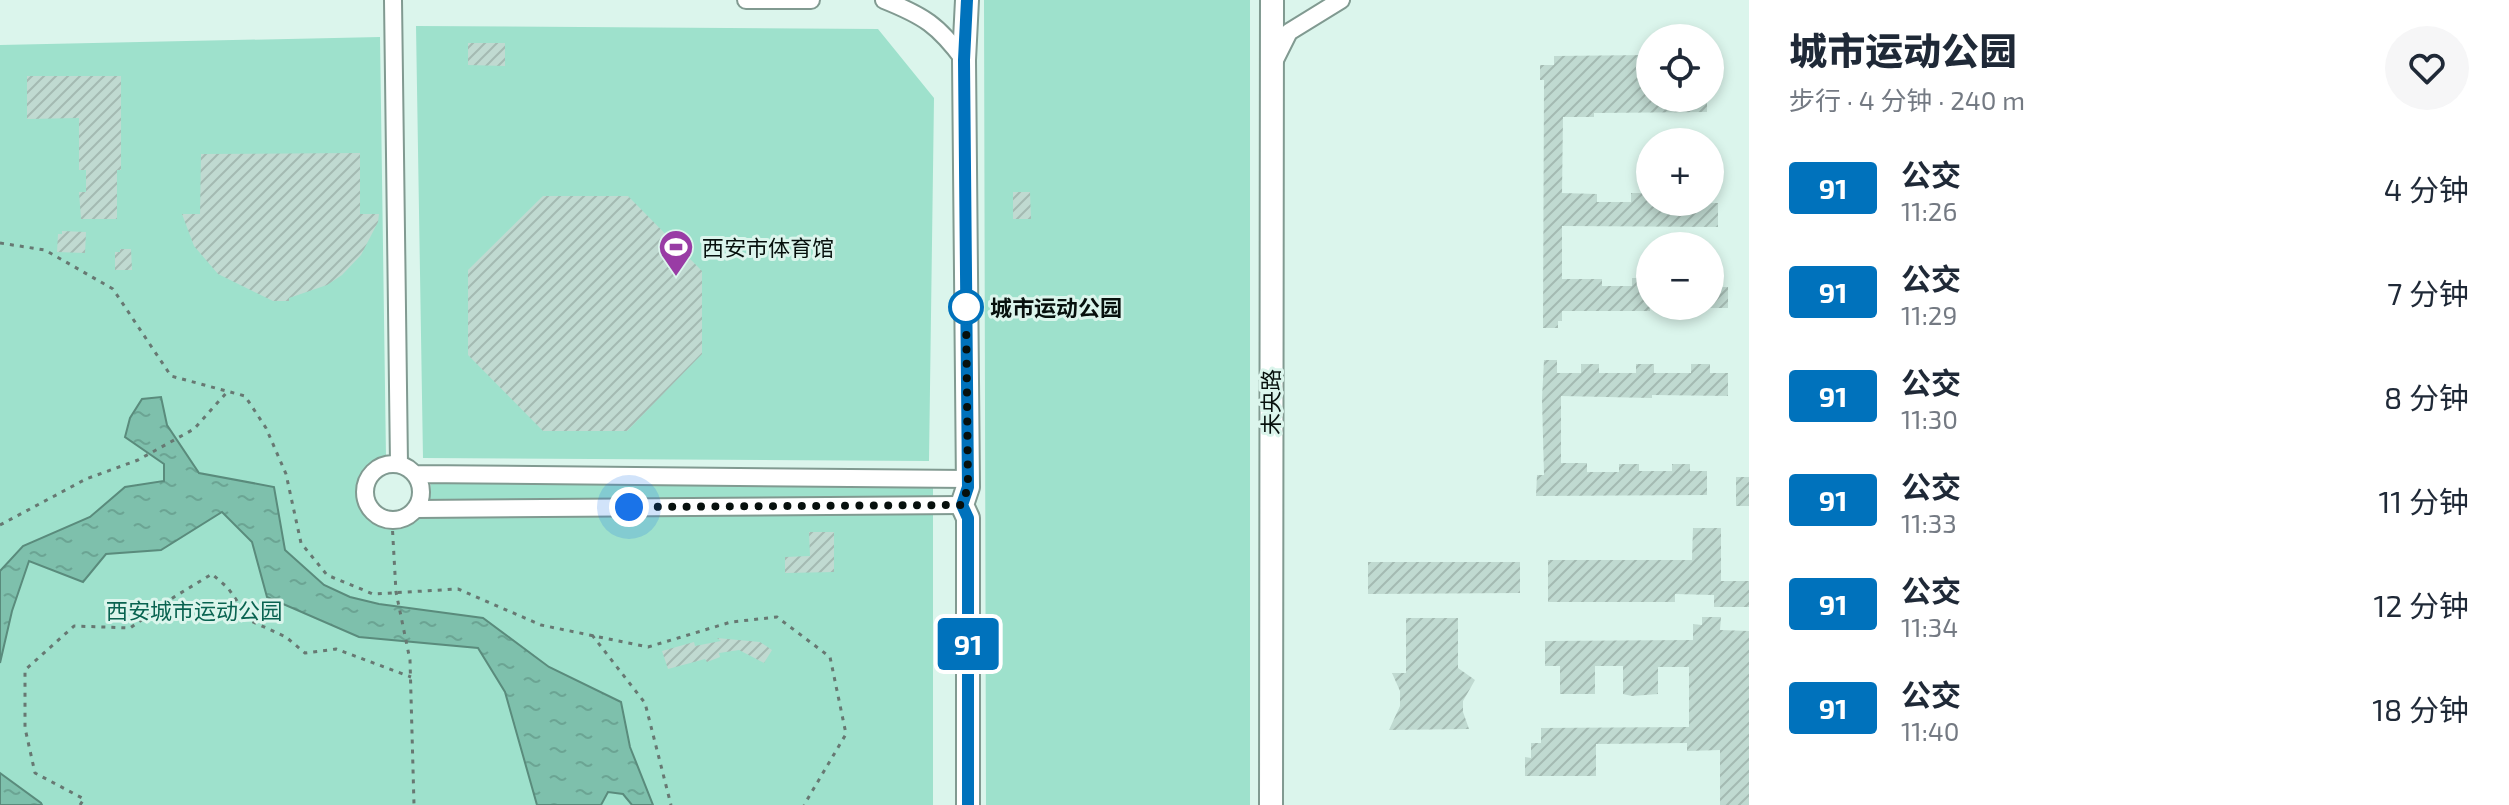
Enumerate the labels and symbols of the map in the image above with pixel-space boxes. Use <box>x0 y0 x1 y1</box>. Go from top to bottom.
sports icon: 西安市体育馆 <box>657 228 695 278</box>
place label: 西安市体育馆 <box>702 234 834 260</box>
marker: 城市运动公园 <box>949 290 983 324</box>
place label: 城市运动公园 <box>990 294 1122 320</box>
street label: 未央路 <box>1257 369 1283 435</box>
your location <box>609 487 649 527</box>
park label: 西安城市运动公园 <box>106 597 282 623</box>
line badge: 91 <box>932 618 1004 670</box>

